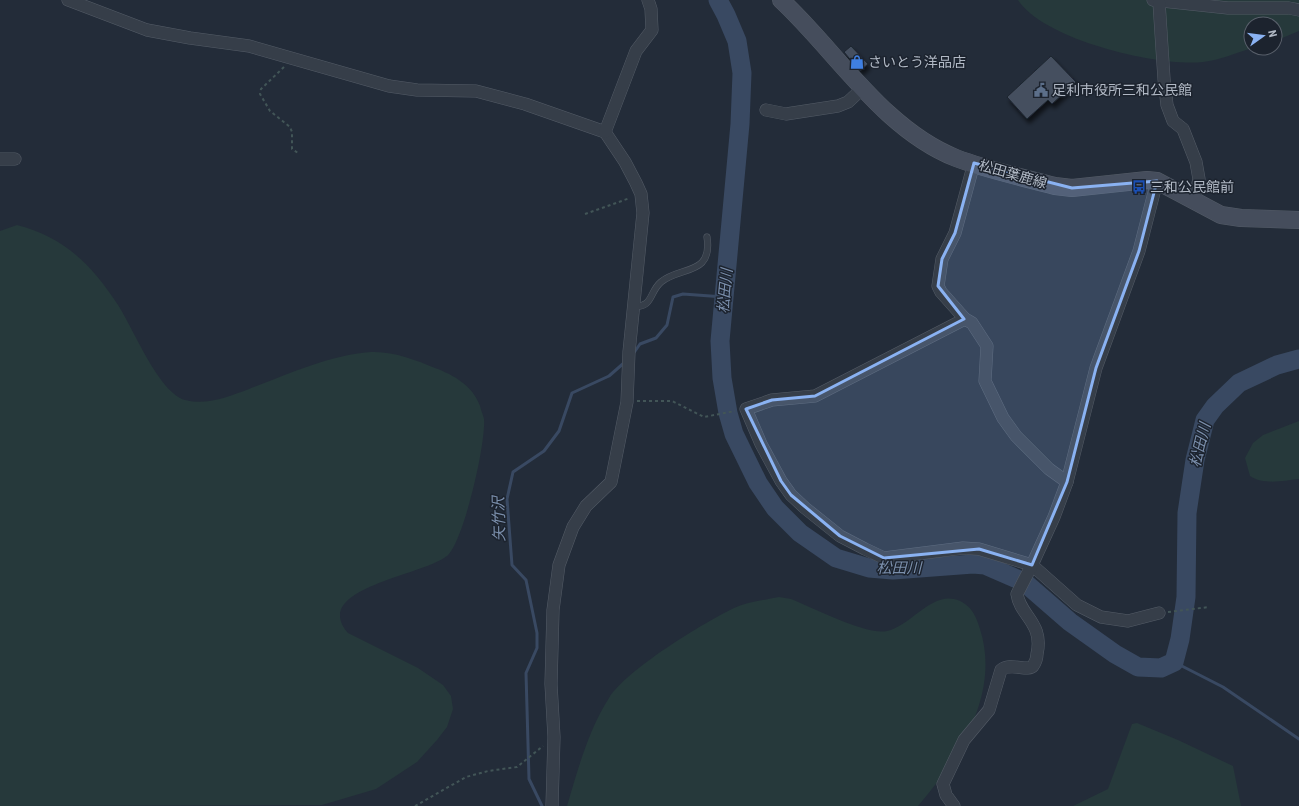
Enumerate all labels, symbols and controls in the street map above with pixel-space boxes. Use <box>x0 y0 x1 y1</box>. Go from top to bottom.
north arrow <box>1243 16 1283 56</box>
text: N <box>1265 29 1279 39</box>
shop icon: さいとう洋品店 <box>849 54 865 70</box>
place label: さいとう洋品店 <box>868 54 966 70</box>
public building icon: 足利市役所三和公民館 <box>1033 82 1049 98</box>
place label: 足利市役所三和公民館 <box>1052 82 1192 98</box>
street label: 松田葉鹿線 <box>977 157 1049 191</box>
bus stop icon: 三和公民館前 <box>1131 179 1147 195</box>
place label: 三和公民館前 <box>1150 179 1234 195</box>
water label: 松田川 <box>714 266 736 314</box>
water label: 松田川 <box>1186 419 1215 469</box>
water label: 矢竹沢 <box>490 494 508 542</box>
water label: 松田川 <box>876 559 923 577</box>

